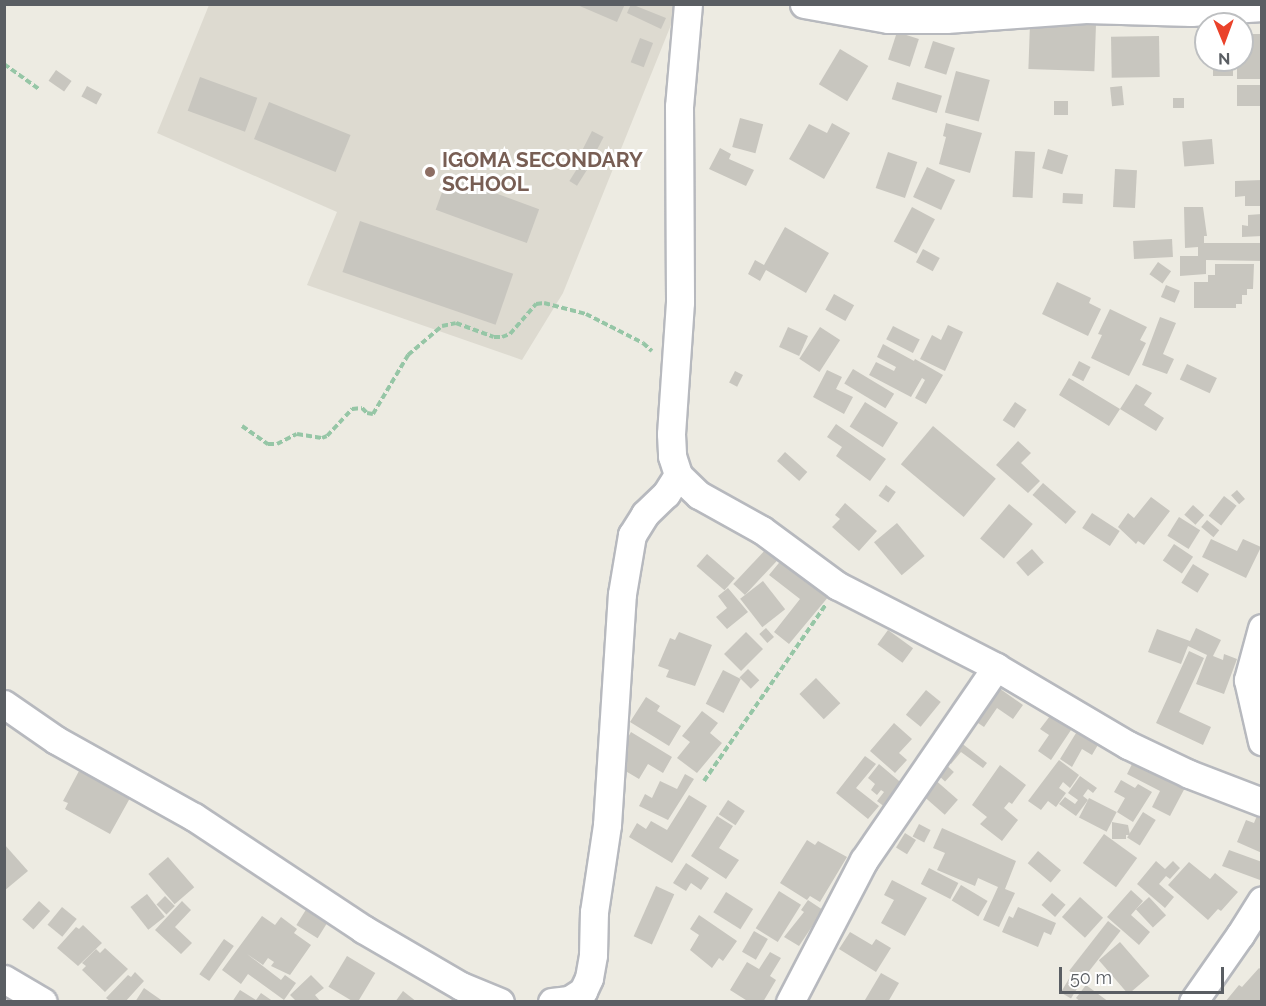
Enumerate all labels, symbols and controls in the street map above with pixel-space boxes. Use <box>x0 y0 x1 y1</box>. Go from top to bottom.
north arrow <box>1194 12 1254 72</box>
text: N <box>1218 49 1231 68</box>
place label: IGOMA SECONDARY SCHOOL <box>442 147 643 197</box>
marker: IGOMA SECONDARY SCHOOL <box>423 165 437 179</box>
scale bar <box>1062 955 1227 993</box>
text: 50 m <box>1070 967 1112 988</box>

